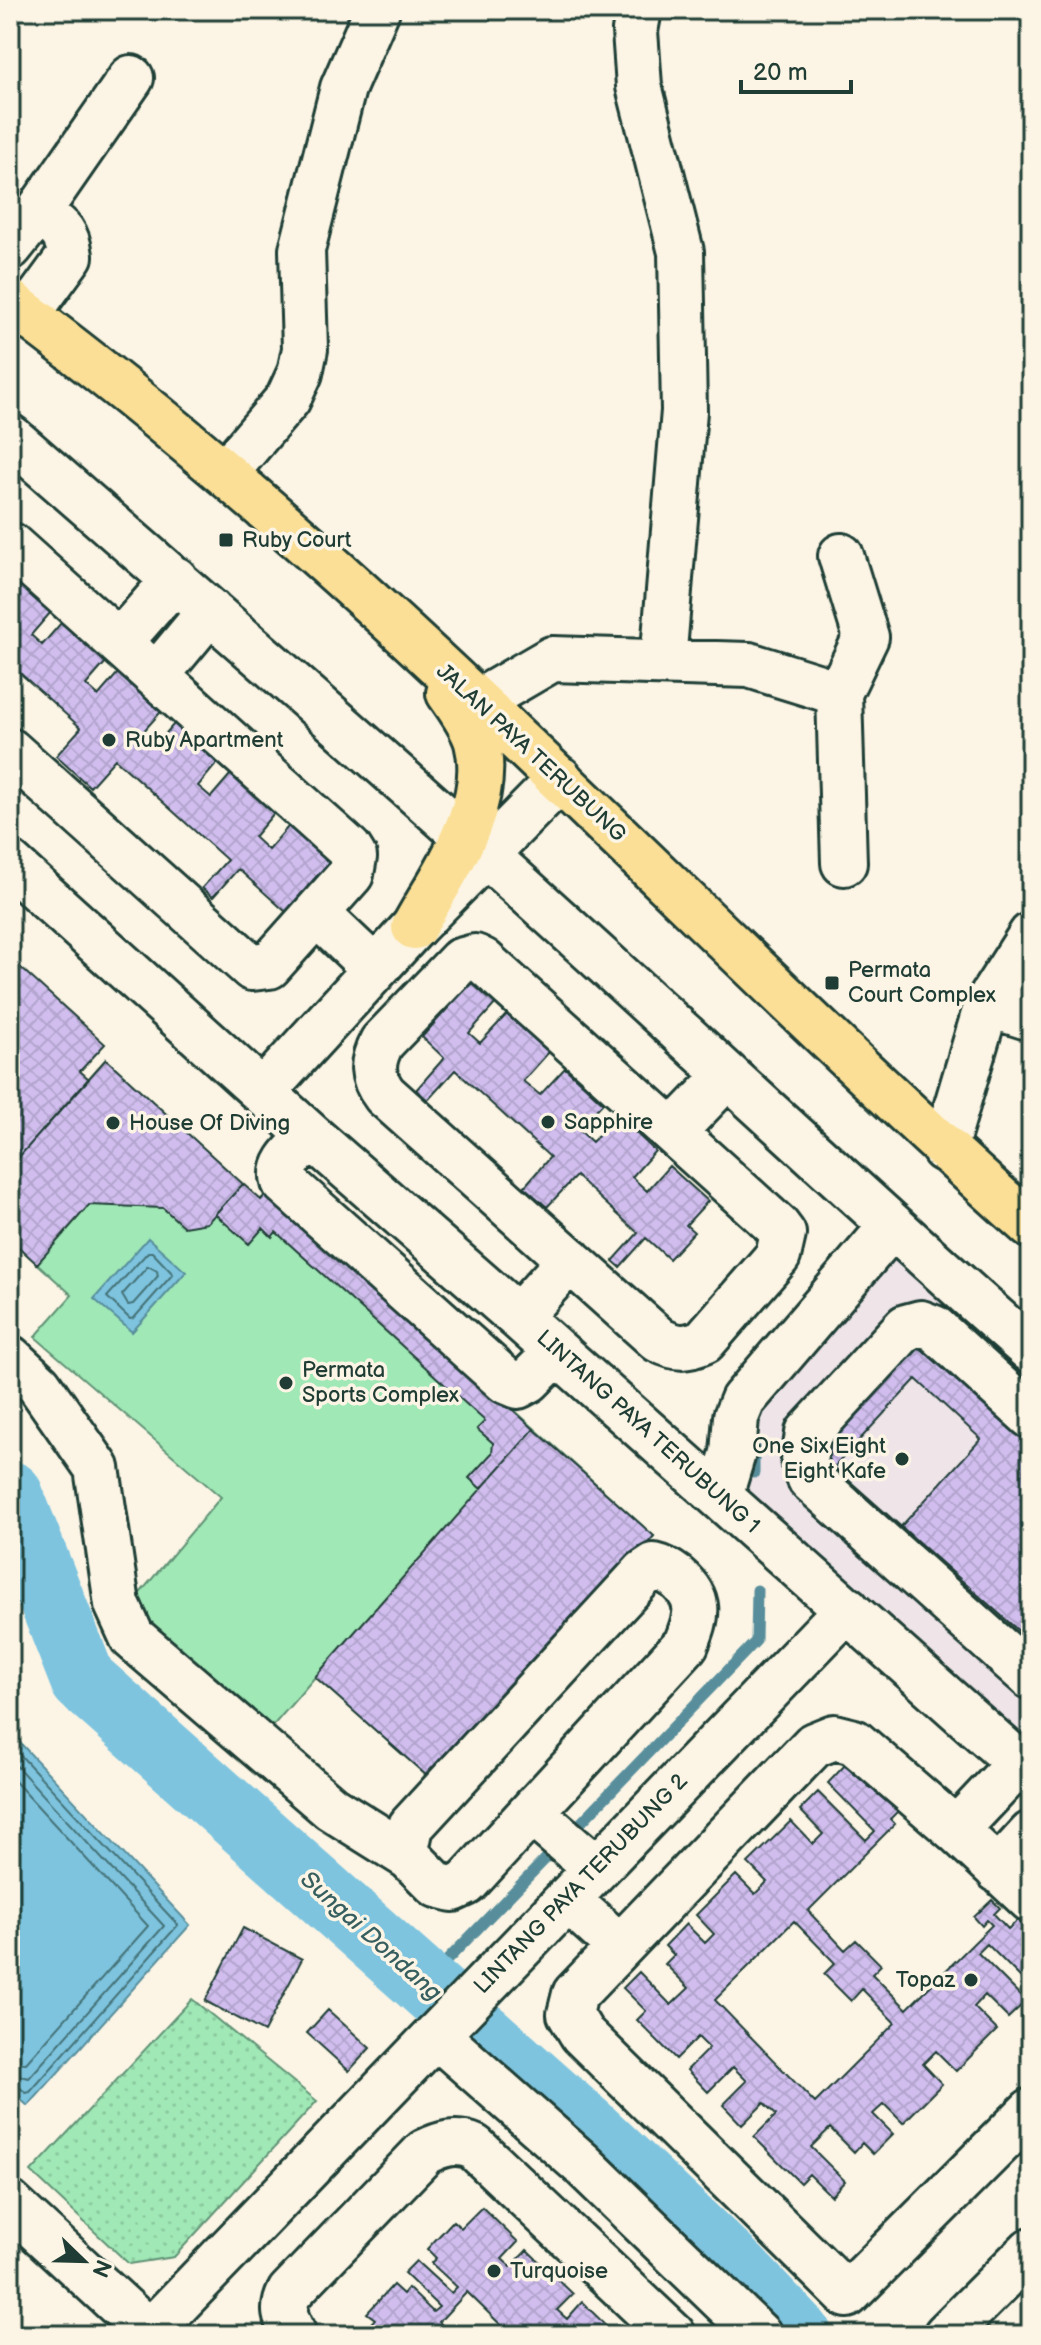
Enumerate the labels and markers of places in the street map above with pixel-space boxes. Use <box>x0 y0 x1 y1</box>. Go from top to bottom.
place label: Ruby Court <box>242 527 352 554</box>
marker: Ruby Court <box>217 531 235 549</box>
place label: Ruby Apartment <box>125 727 284 754</box>
marker: Ruby Apartment <box>100 731 118 749</box>
place label: Permata Court Complex <box>848 957 997 1009</box>
marker: Permata Court Complex <box>823 974 841 992</box>
place label: Sapphire <box>564 1109 653 1136</box>
place label: House Of Diving <box>129 1110 290 1137</box>
marker: Sapphire <box>539 1113 557 1131</box>
marker: House Of Diving <box>104 1114 122 1132</box>
place label: Permata Sports Complex <box>302 1357 460 1409</box>
marker: Permata Sports Complex <box>277 1374 295 1392</box>
place label: One Six Eight Eight Kafe <box>752 1433 886 1485</box>
marker: One Six Eight Eight Kafe <box>893 1450 911 1468</box>
place label: Topaz <box>896 1967 955 1994</box>
marker: Topaz <box>962 1971 980 1989</box>
place label: Turquoise <box>510 2258 608 2285</box>
marker: Turquoise <box>485 2262 503 2280</box>

